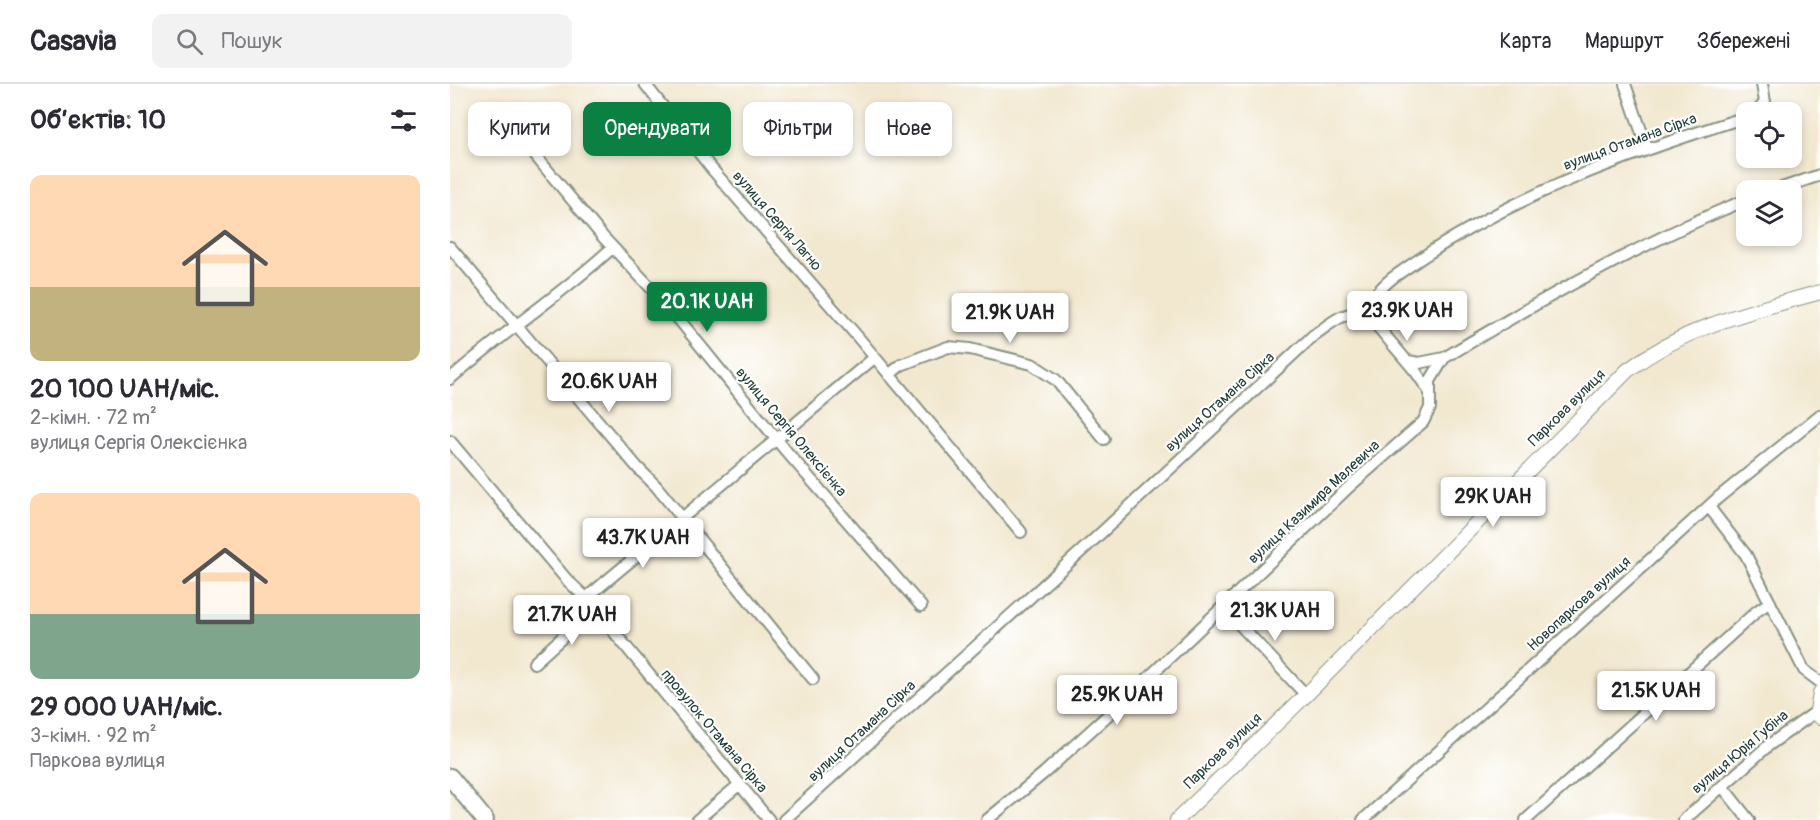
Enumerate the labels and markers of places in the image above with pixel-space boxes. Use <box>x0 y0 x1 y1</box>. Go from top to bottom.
pin: 20.1K UAH <box>638 282 776 333</box>
pin: 23.9K UAH <box>1338 291 1476 342</box>
pin: 21.9K UAH <box>941 293 1079 344</box>
pin: 20.6K UAH <box>540 362 678 413</box>
pin: 29K UAH <box>1438 477 1548 528</box>
pin: 43.7K UAH <box>574 518 712 569</box>
pin: 21.3K UAH <box>1206 591 1344 642</box>
pin: 21.7K UAH <box>503 595 641 646</box>
pin: 21.5K UAH <box>1587 671 1725 722</box>
pin: 25.9K UAH <box>1048 675 1186 726</box>

